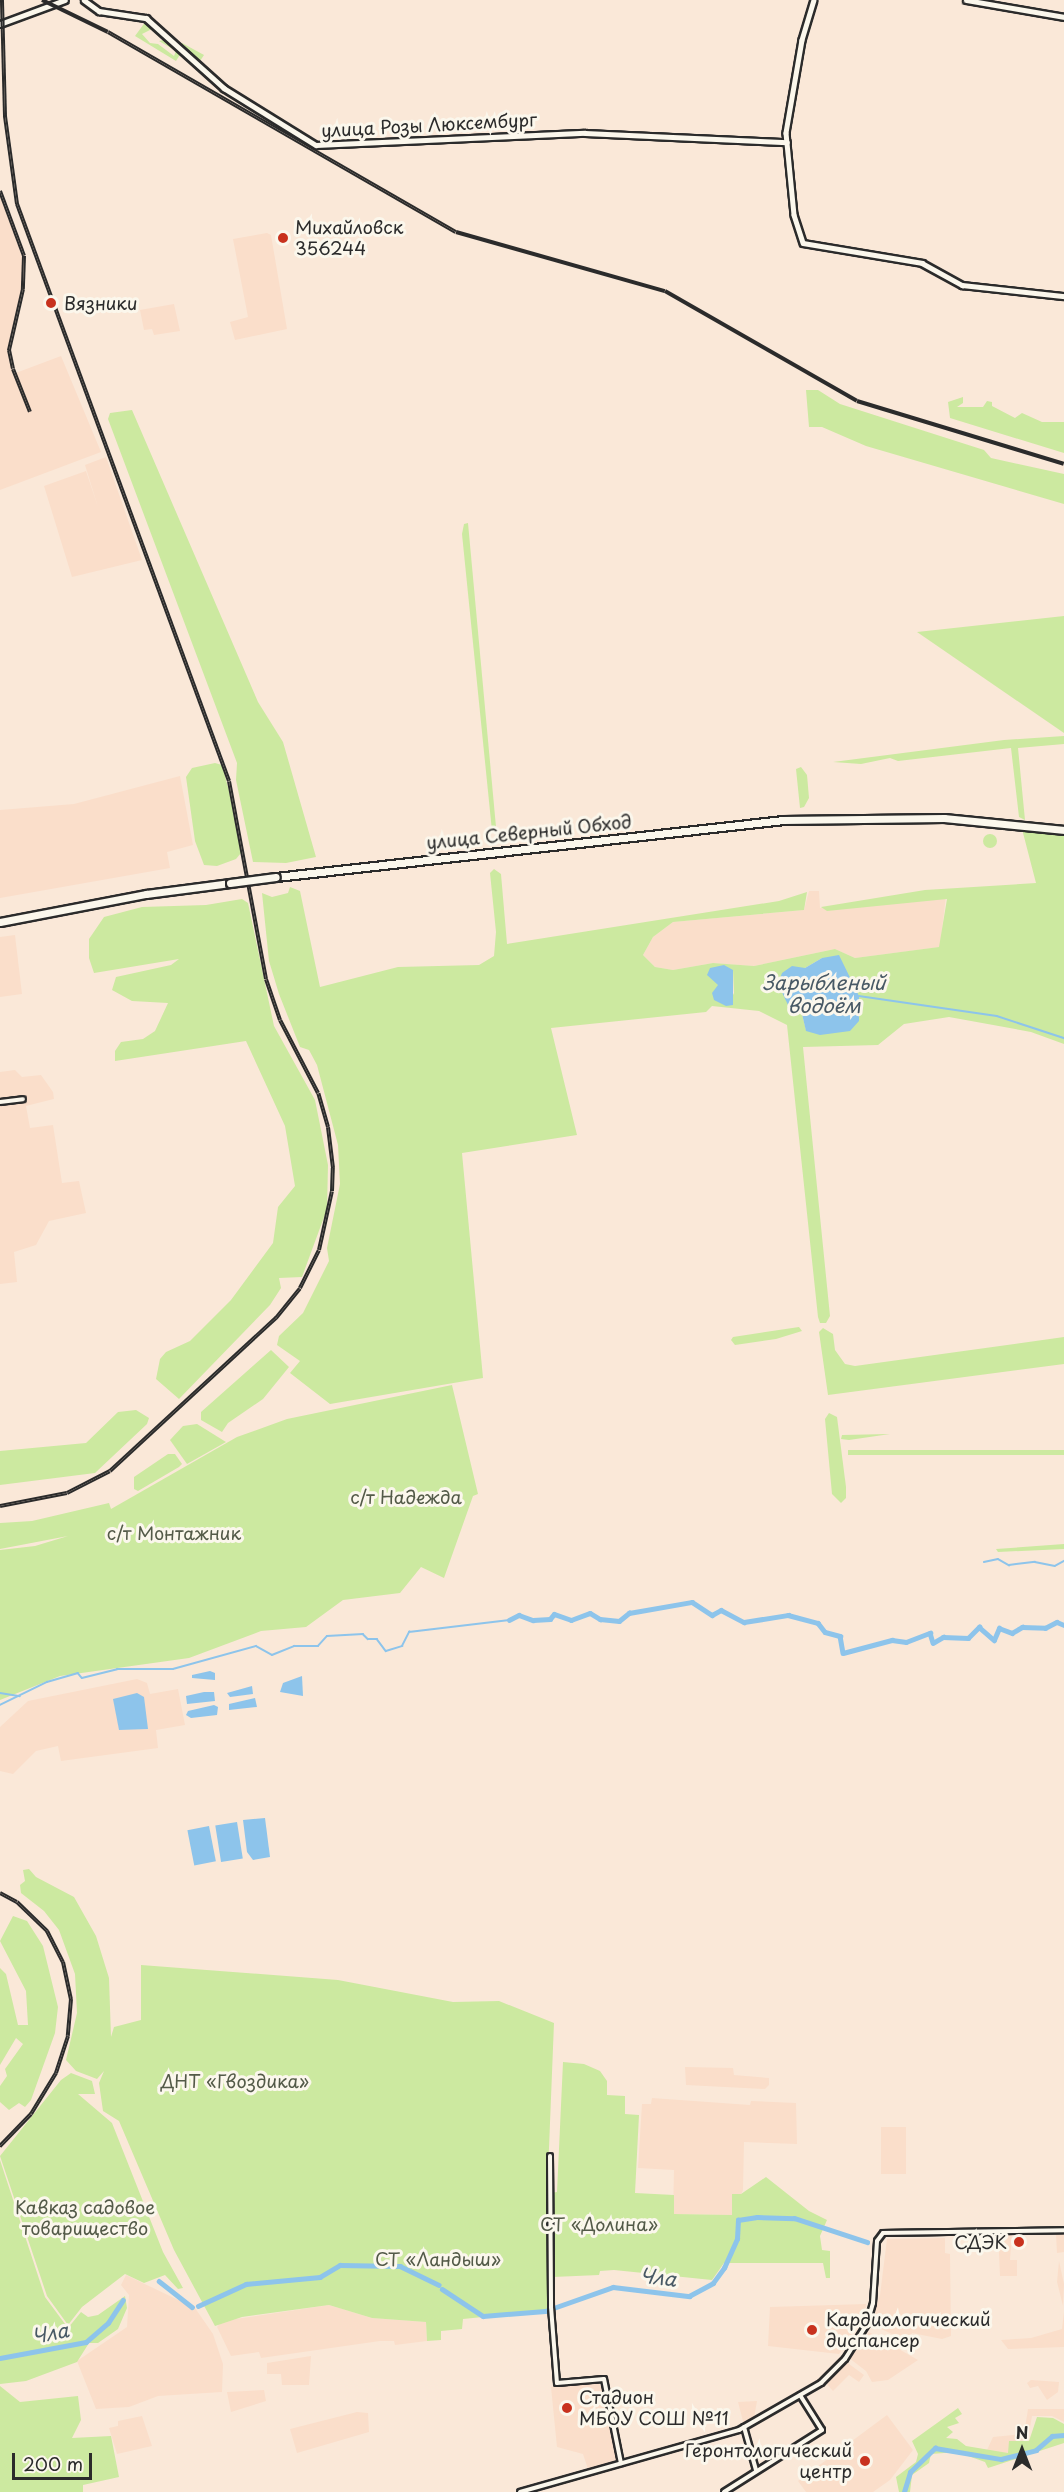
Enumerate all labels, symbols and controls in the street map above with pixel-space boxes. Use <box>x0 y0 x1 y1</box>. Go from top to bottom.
street label: улица Розы Люксембург <box>319 109 539 141</box>
place label: Михайловск 356244 <box>295 217 403 260</box>
marker: Михайловск 356244 <box>276 231 290 245</box>
place label: Вязники <box>64 292 138 314</box>
marker: Вязники <box>42 294 60 312</box>
street label: улица Северный Обход <box>424 810 634 854</box>
water label: Зарыбленый водоём <box>762 970 886 1017</box>
park label: с/т Надежда <box>350 1486 462 1508</box>
park label: с/т Монтажник <box>107 1522 241 1544</box>
park label: ДНТ «Гвоздика» <box>161 2070 309 2092</box>
park label: Кавказ садовое товарищество <box>14 2197 156 2240</box>
park label: СТ «Долина» <box>540 2213 658 2235</box>
place label: СДЭК <box>954 2231 1007 2253</box>
marker: СДЭК <box>1012 2235 1026 2249</box>
park label: СТ «Ландыш» <box>375 2248 501 2270</box>
water label: Чла <box>638 2263 678 2291</box>
place label: Кардиологический диспансер <box>826 2309 991 2352</box>
water label: Чла <box>30 2318 70 2348</box>
marker: Кардиологический диспансер <box>803 2321 821 2339</box>
place label: Стадион МБОУ СОШ №11 <box>579 2387 731 2430</box>
marker: Стадион МБОУ СОШ №11 <box>560 2401 574 2415</box>
north arrow <box>992 2420 1052 2480</box>
text: N <box>1016 2420 1028 2444</box>
place label: Геронтологический центр <box>685 2440 852 2482</box>
scale bar <box>15 2441 94 2479</box>
text: 200 m <box>23 2450 83 2477</box>
marker: Геронтологический центр <box>856 2452 874 2470</box>

